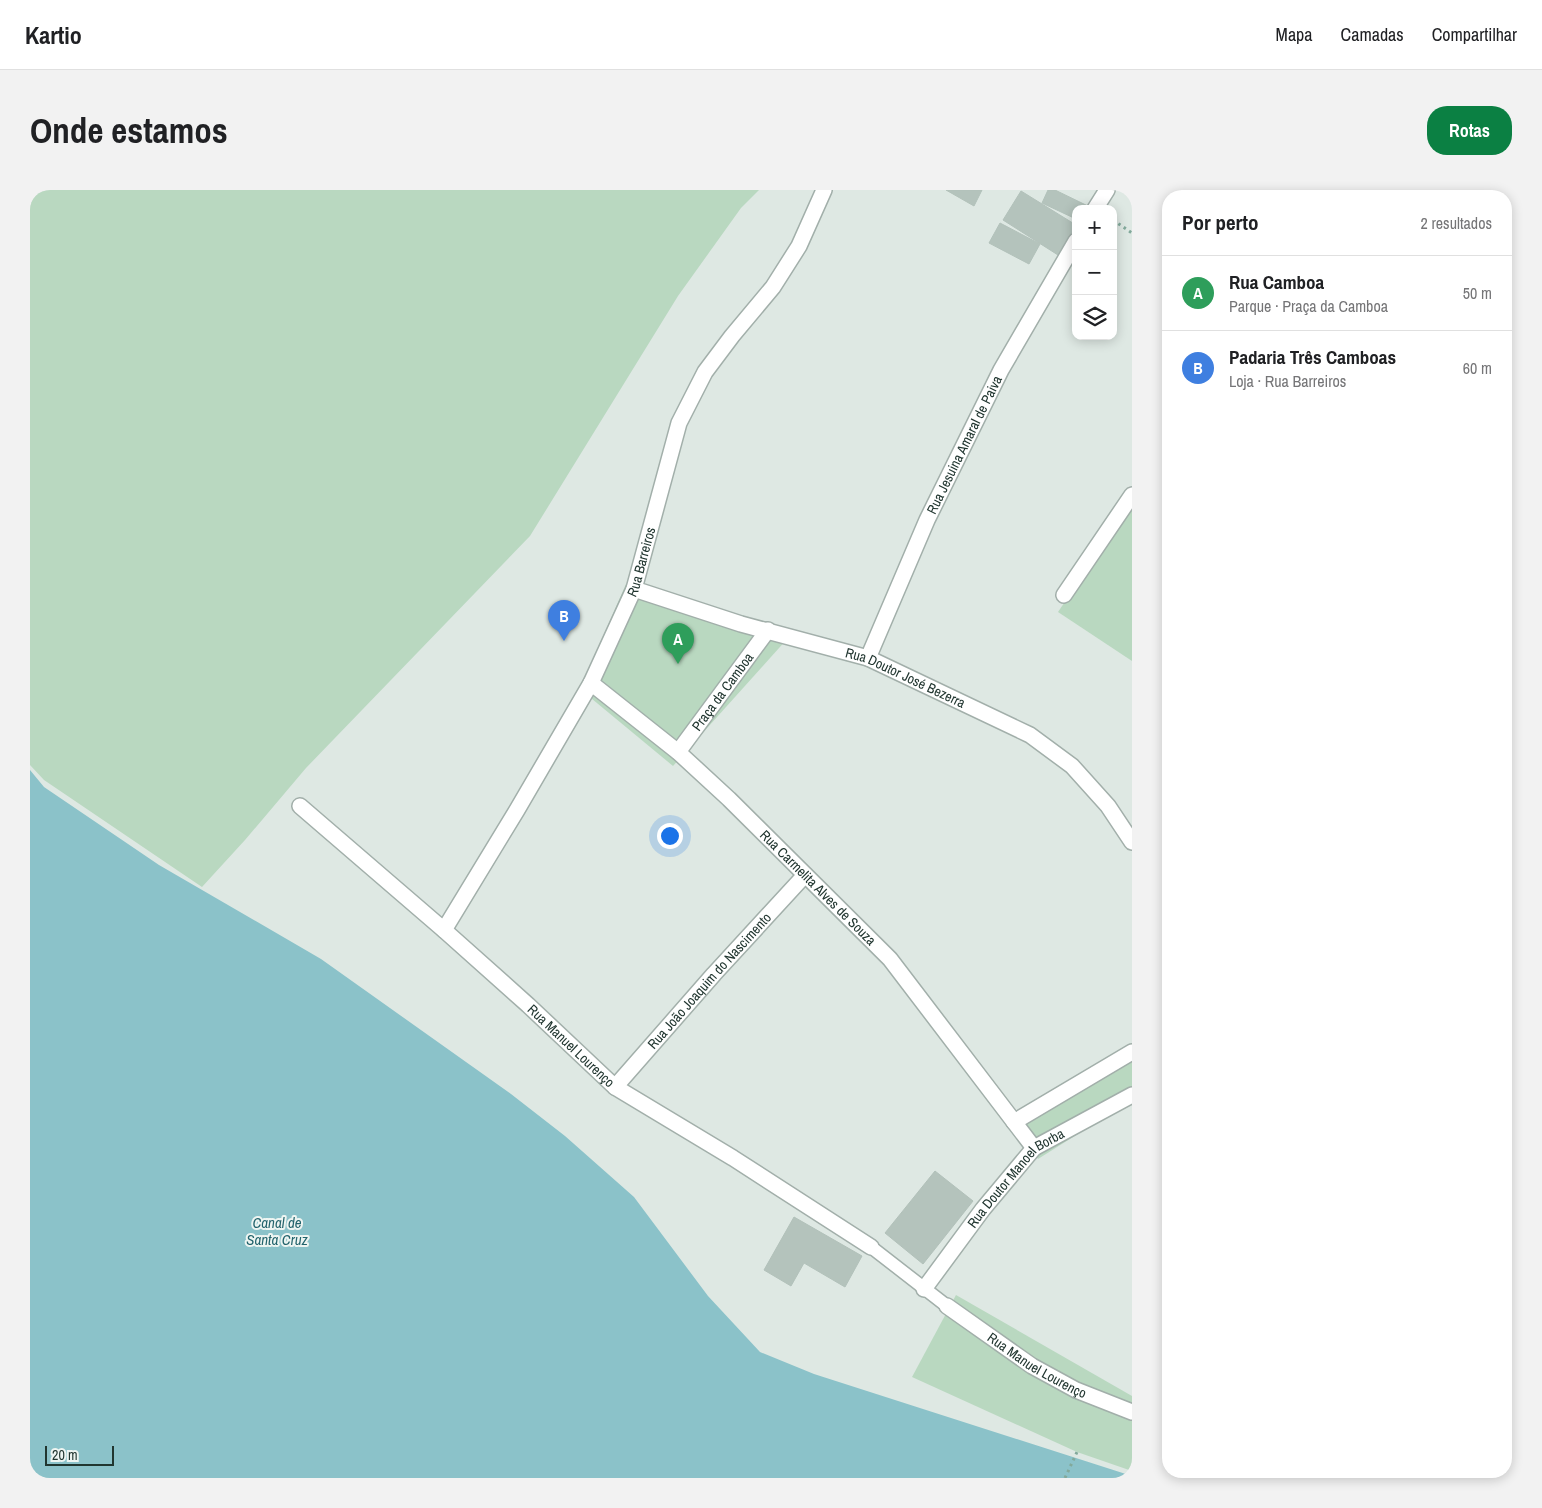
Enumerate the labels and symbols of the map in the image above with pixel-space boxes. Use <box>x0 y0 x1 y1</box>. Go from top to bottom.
street label: Rua Jesuina Amaral de Paiva <box>922 372 1006 517</box>
street label: Rua Barreiros <box>623 525 659 600</box>
pin: B <box>548 600 580 641</box>
pin: A <box>662 623 694 664</box>
street label: Rua Doutor José Bezerra <box>844 643 969 712</box>
street label: Praça da Camboa <box>688 649 758 734</box>
your location <box>657 823 683 849</box>
street label: Rua Carmelita Alves de Souza <box>756 826 880 950</box>
street label: Rua João Joaquim do Nascimento <box>643 909 775 1053</box>
street label: Rua Manuel Lourenço <box>524 1000 619 1091</box>
street label: Rua Doutor Manoel Borba <box>963 1124 1068 1231</box>
water label: Canal de Santa Cruz <box>246 1212 309 1250</box>
street label: Rua Manuel Lourenço <box>984 1328 1089 1402</box>
scale bar <box>45 1443 114 1466</box>

